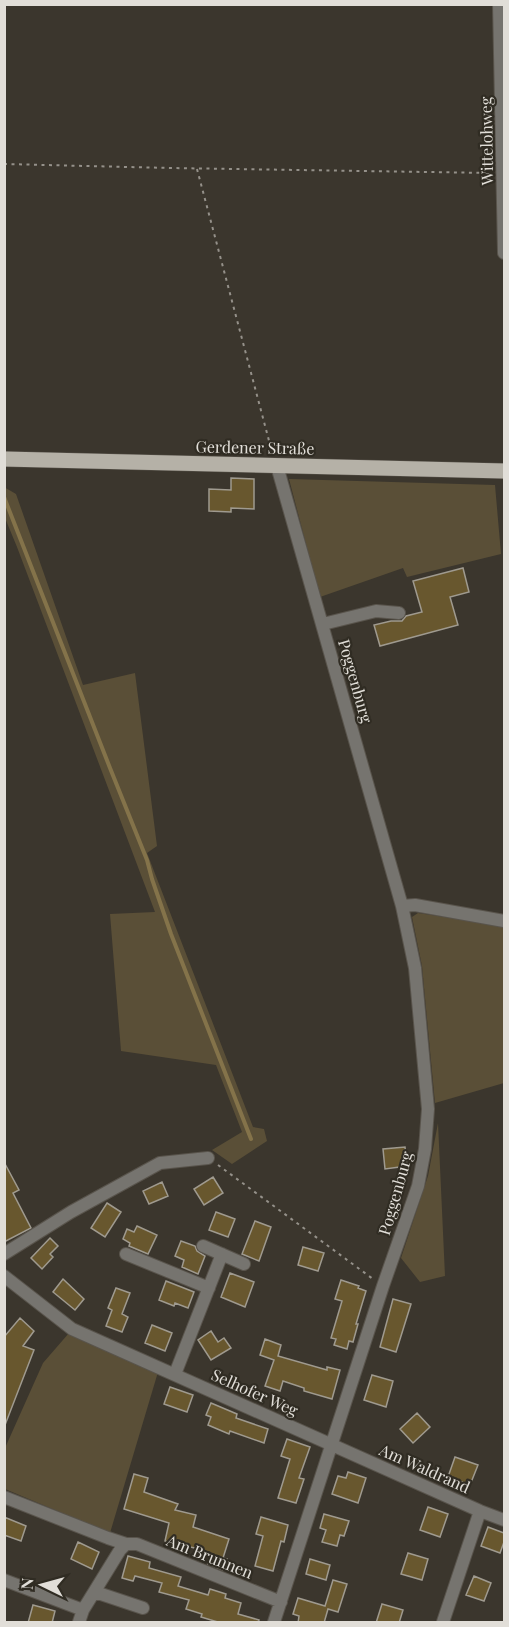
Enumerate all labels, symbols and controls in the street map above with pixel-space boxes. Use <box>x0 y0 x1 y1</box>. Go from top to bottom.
street label: Wittelohweg <box>475 96 497 186</box>
street label: Gerdener Straße <box>195 435 315 459</box>
street label: Poggenburg <box>334 637 378 726</box>
street label: Poggenburg <box>373 1148 417 1237</box>
street label: Selhofer Weg <box>208 1364 302 1421</box>
street label: Am Waldrand <box>375 1438 474 1497</box>
street label: Am Brunnen <box>163 1529 257 1583</box>
north arrow <box>12 1555 72 1615</box>
text: N <box>16 1577 38 1590</box>

